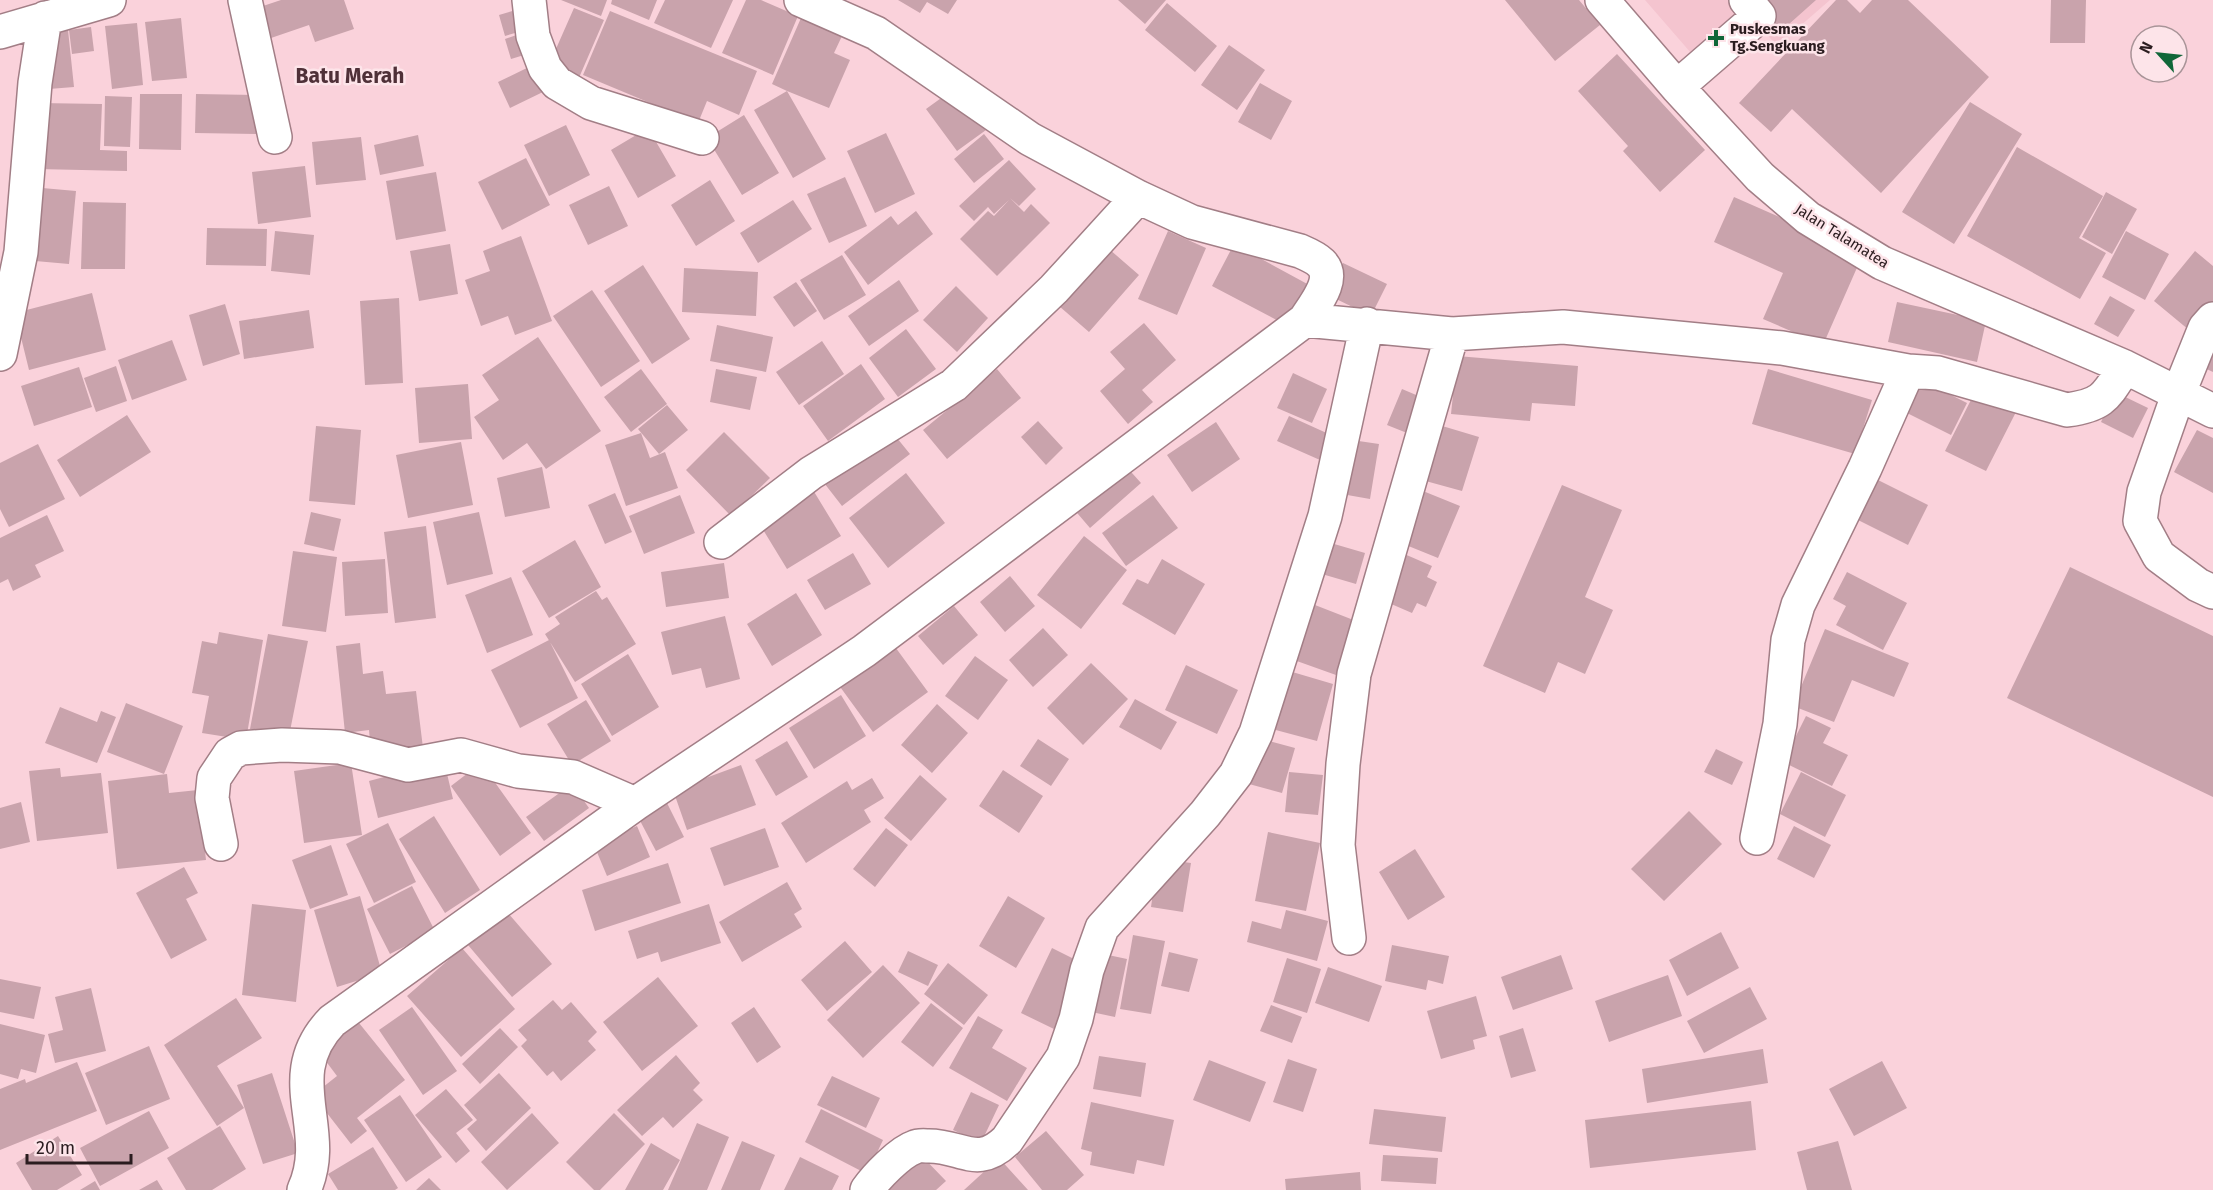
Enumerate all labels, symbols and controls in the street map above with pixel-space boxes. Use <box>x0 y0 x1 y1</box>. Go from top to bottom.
place label: Puskesmas Tg.Sengkuang <box>1730 20 1826 55</box>
north arrow <box>2129 24 2189 84</box>
marker: Puskesmas Tg.Sengkuang <box>1707 29 1725 47</box>
text: N <box>2135 38 2157 56</box>
district label: Batu Merah <box>296 63 404 89</box>
street label: Jalan Talamatea <box>1792 200 1892 272</box>
scale bar <box>27 1127 130 1165</box>
text: 20 m <box>36 1137 75 1159</box>

